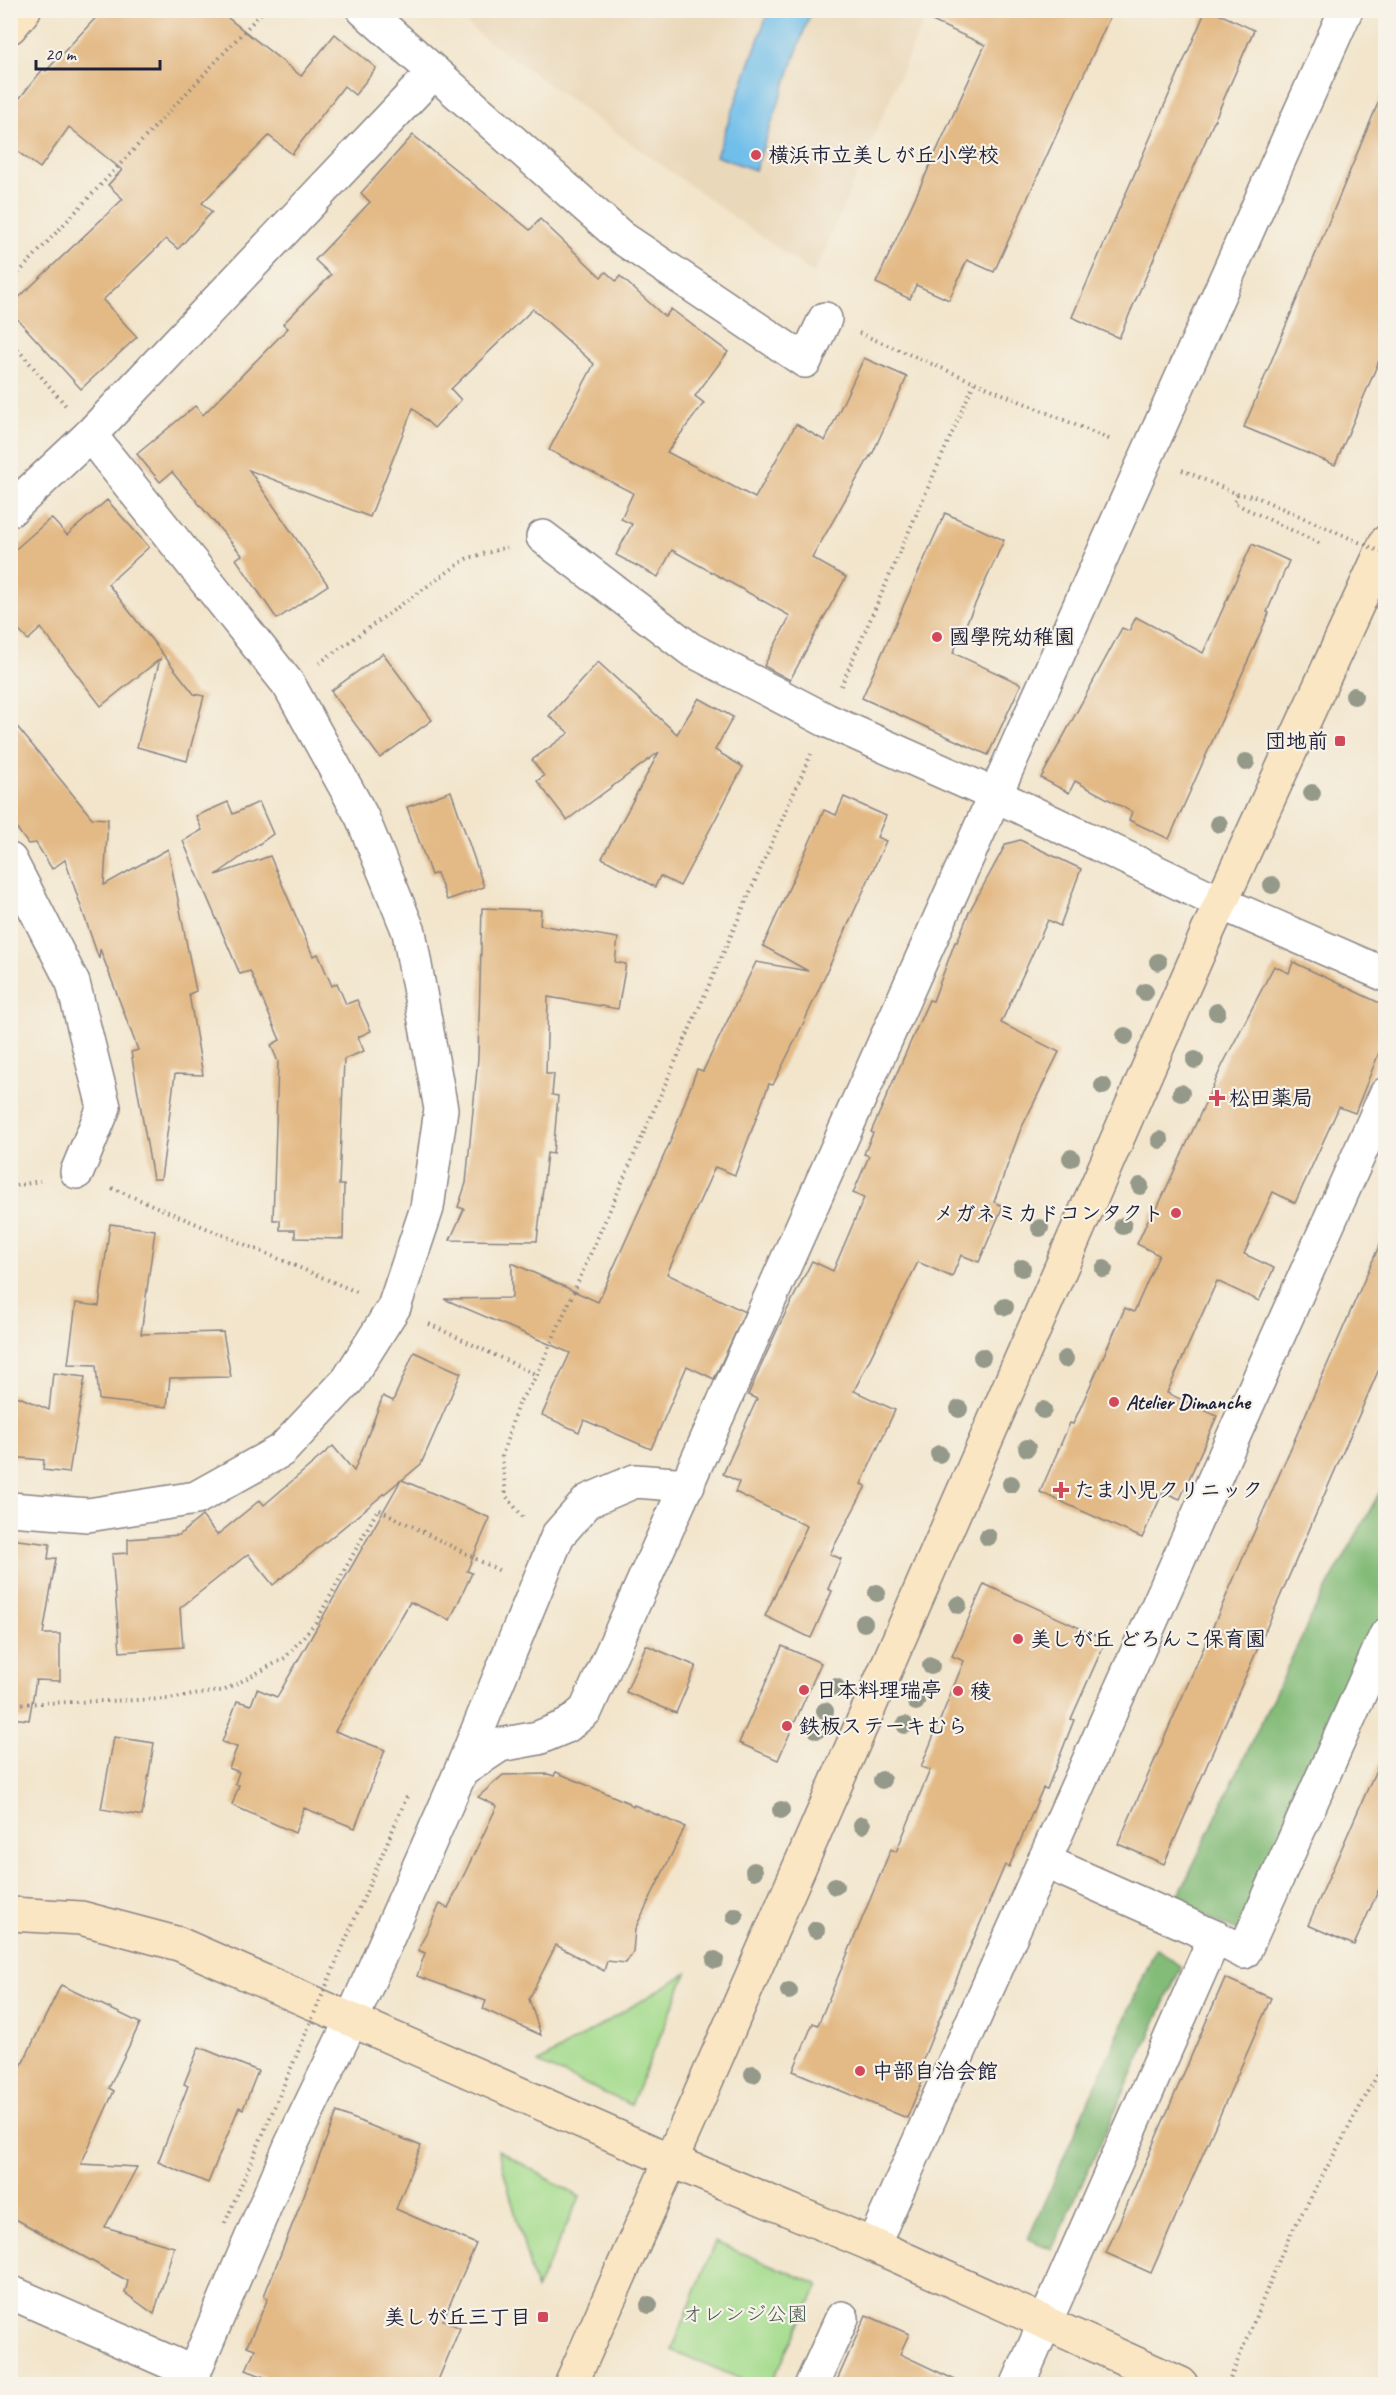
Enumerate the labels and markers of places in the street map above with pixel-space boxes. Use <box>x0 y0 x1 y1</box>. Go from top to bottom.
place label: 横浜市立美しが丘小学校 <box>768 142 999 168</box>
marker: 横浜市立美しが丘小学校 <box>749 148 763 162</box>
place label: 國學院幼稚園 <box>949 624 1075 650</box>
marker: 國學院幼稚園 <box>930 630 944 644</box>
place label: 団地前 <box>1265 728 1328 754</box>
marker: 団地前 <box>1333 734 1347 748</box>
place label: 松田薬局 <box>1229 1085 1313 1111</box>
marker: 松田薬局 <box>1210 1091 1224 1105</box>
place label: メガネミカドコンタクト <box>933 1200 1164 1226</box>
marker: メガネミカドコンタクト <box>1169 1206 1183 1220</box>
place label: Atelier Dimanche <box>1126 1389 1252 1415</box>
marker: Atelier Dimanche <box>1107 1395 1121 1409</box>
place label: たま小児クリニック <box>1074 1477 1263 1503</box>
marker: たま小児クリニック <box>1052 1481 1070 1499</box>
place label: 美しが丘 どろんこ保育園 <box>1030 1626 1266 1652</box>
marker: 美しが丘 どろんこ保育園 <box>1011 1632 1025 1646</box>
place label: 日本料理瑞亭 <box>816 1677 942 1703</box>
place label: 稜 <box>970 1678 991 1704</box>
marker: 日本料理瑞亭 <box>797 1683 811 1697</box>
marker: 稜 <box>951 1684 965 1698</box>
place label: 鉄板ステーキむら <box>799 1713 968 1739</box>
marker: 鉄板ステーキむら <box>780 1719 794 1733</box>
place label: 中部自治会館 <box>872 2058 998 2084</box>
marker: 中部自治会館 <box>853 2064 867 2078</box>
place label: 美しが丘三丁目 <box>384 2304 531 2330</box>
marker: 美しが丘三丁目 <box>536 2310 550 2324</box>

